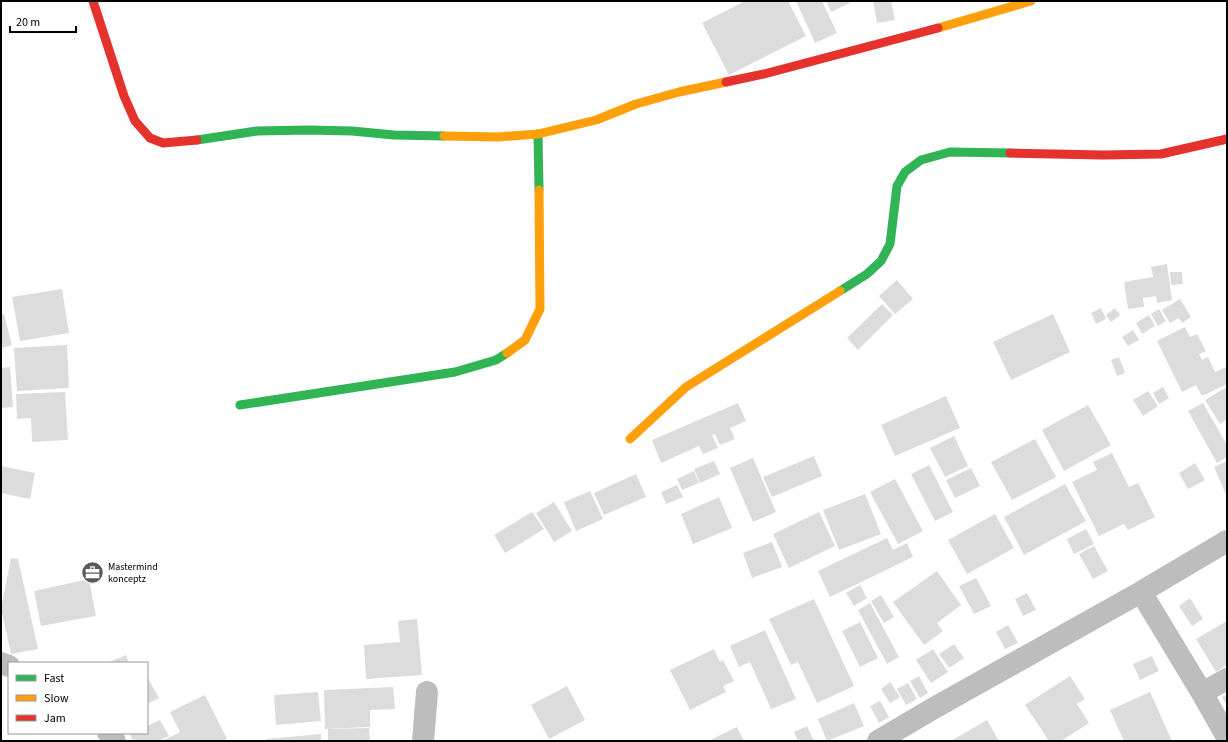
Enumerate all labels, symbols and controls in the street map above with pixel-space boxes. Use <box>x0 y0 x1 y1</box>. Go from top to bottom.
scale bar <box>10 8 76 34</box>
text: 20 m <box>16 14 40 31</box>
office icon: Mastermind konceptz <box>79 560 105 586</box>
place label: Mastermind konceptz <box>108 560 158 586</box>
legend <box>8 662 148 734</box>
text: Fast <box>44 670 64 687</box>
text: Slow <box>44 690 69 707</box>
text: Jam <box>44 710 66 727</box>

